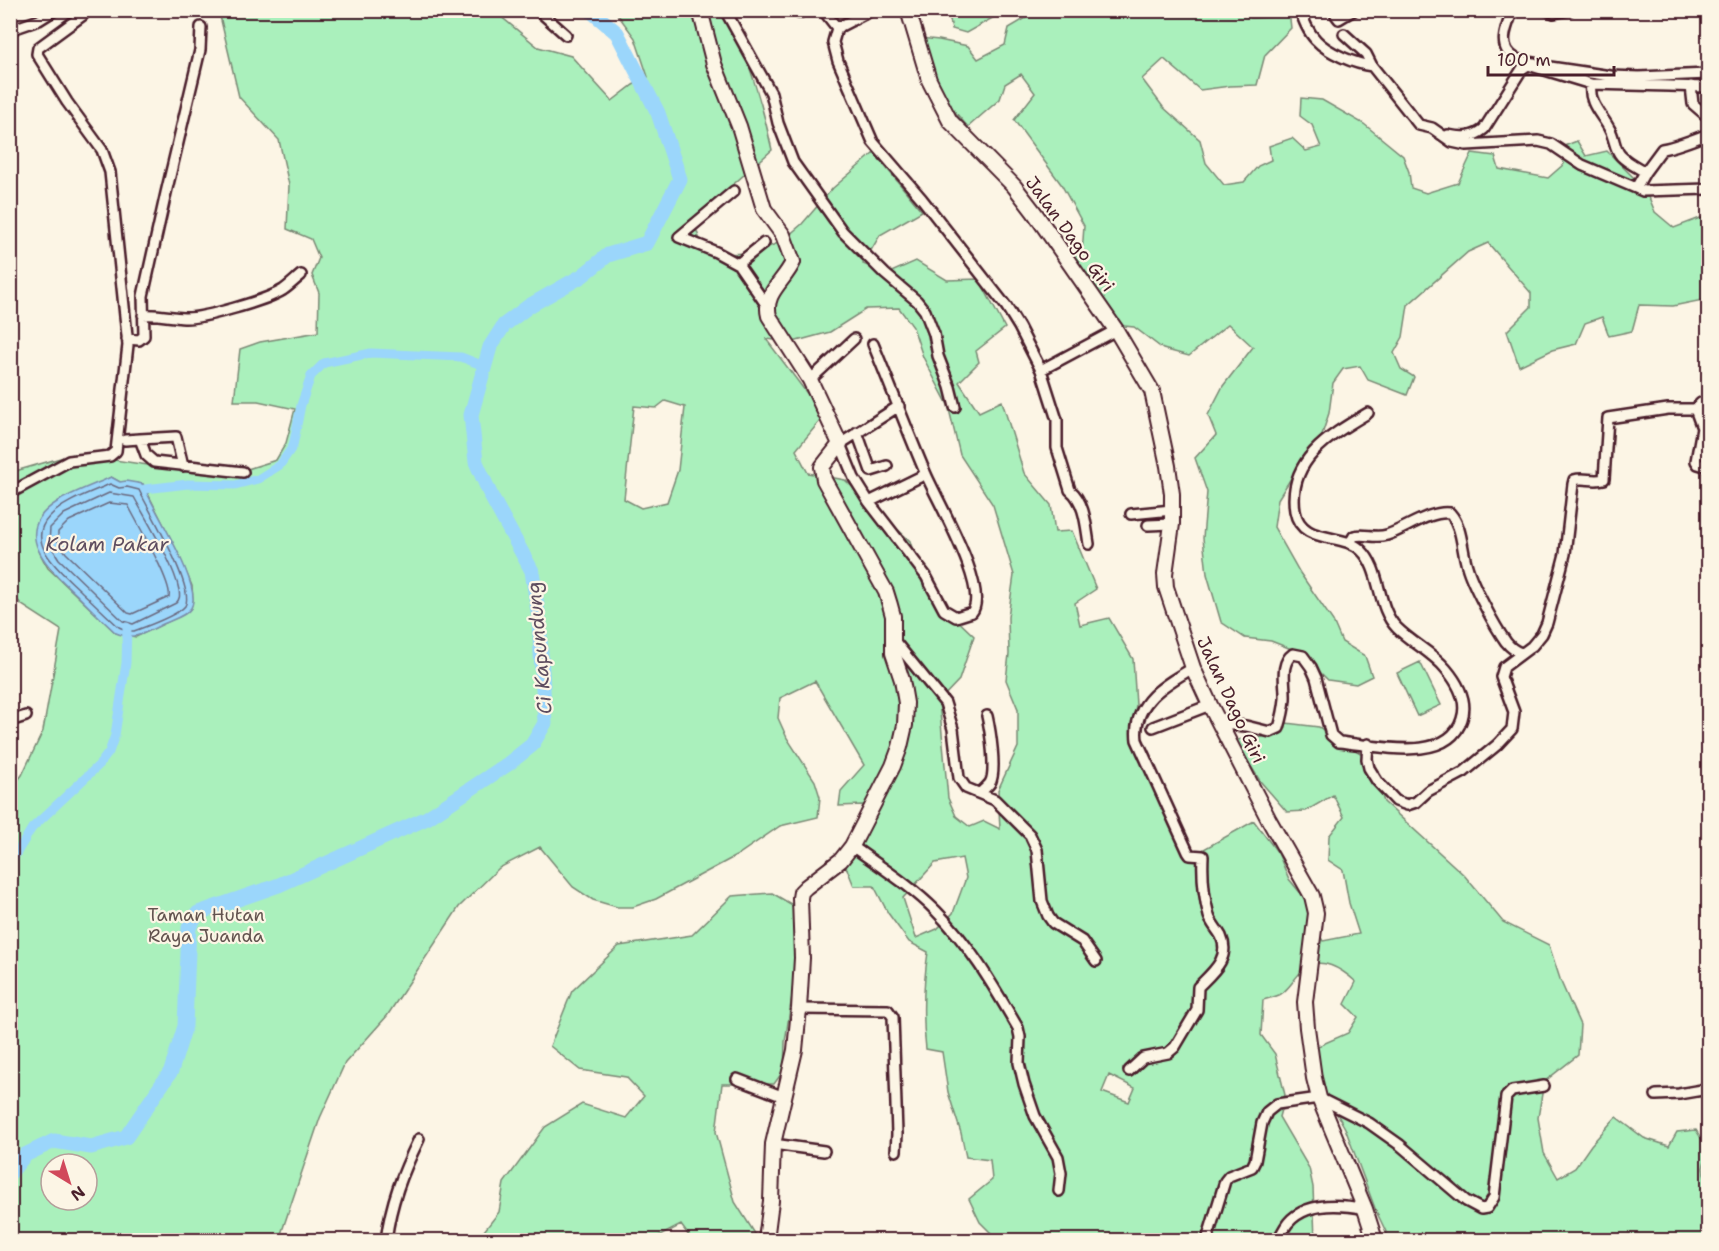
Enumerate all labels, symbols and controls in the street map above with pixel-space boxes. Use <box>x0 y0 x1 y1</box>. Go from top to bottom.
scale bar <box>1488 39 1614 77</box>
text: 100 m <box>1497 48 1551 72</box>
street label: Jalan Dago Giri <box>1020 171 1120 297</box>
water label: Kolam Pakar <box>45 531 169 557</box>
water label: Ci Kapundung <box>520 581 558 715</box>
street label: Jalan Dago Giri <box>1191 633 1271 767</box>
park label: Taman Hutan Raya Juanda <box>148 903 264 948</box>
north arrow <box>39 1152 99 1212</box>
text: N <box>66 1181 89 1206</box>

